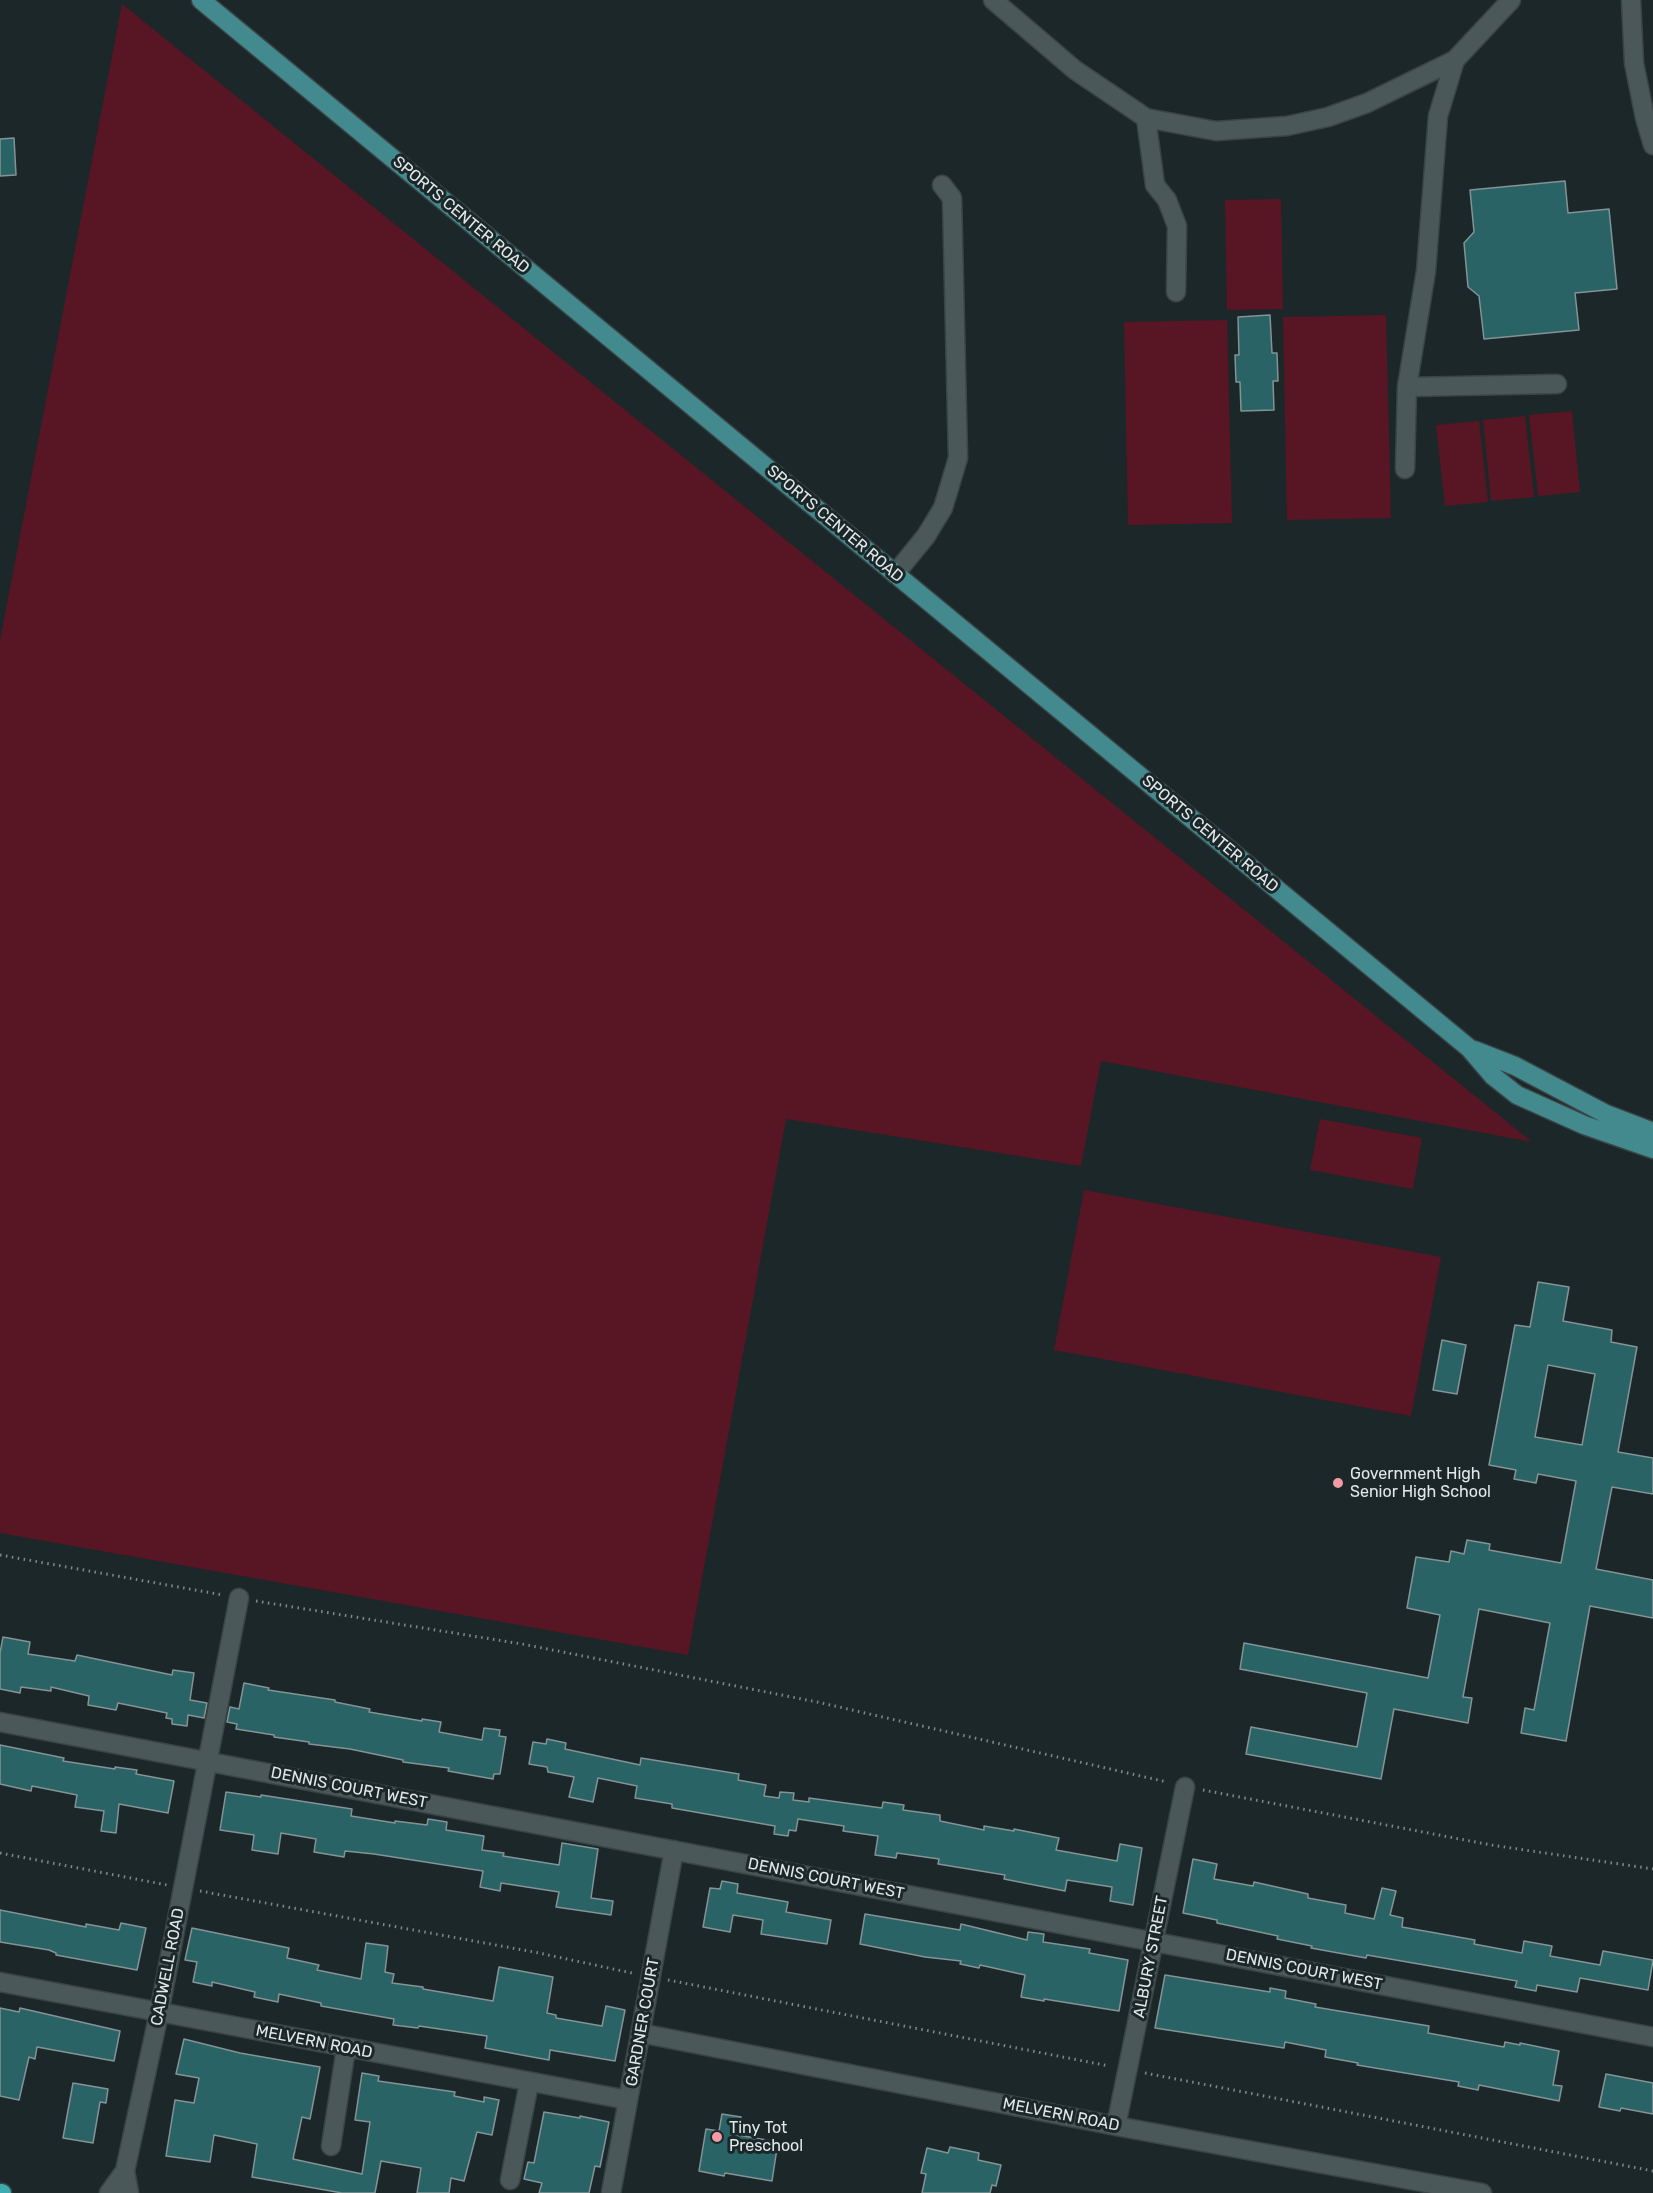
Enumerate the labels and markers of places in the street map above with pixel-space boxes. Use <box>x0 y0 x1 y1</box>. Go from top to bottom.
place label: Government High Senior High School <box>1350 1464 1491 1502</box>
marker: Government High Senior High School <box>1331 1476 1345 1490</box>
place label: Tiny Tot Preschool <box>729 2118 803 2156</box>
marker: Tiny Tot Preschool <box>710 2130 724 2144</box>

